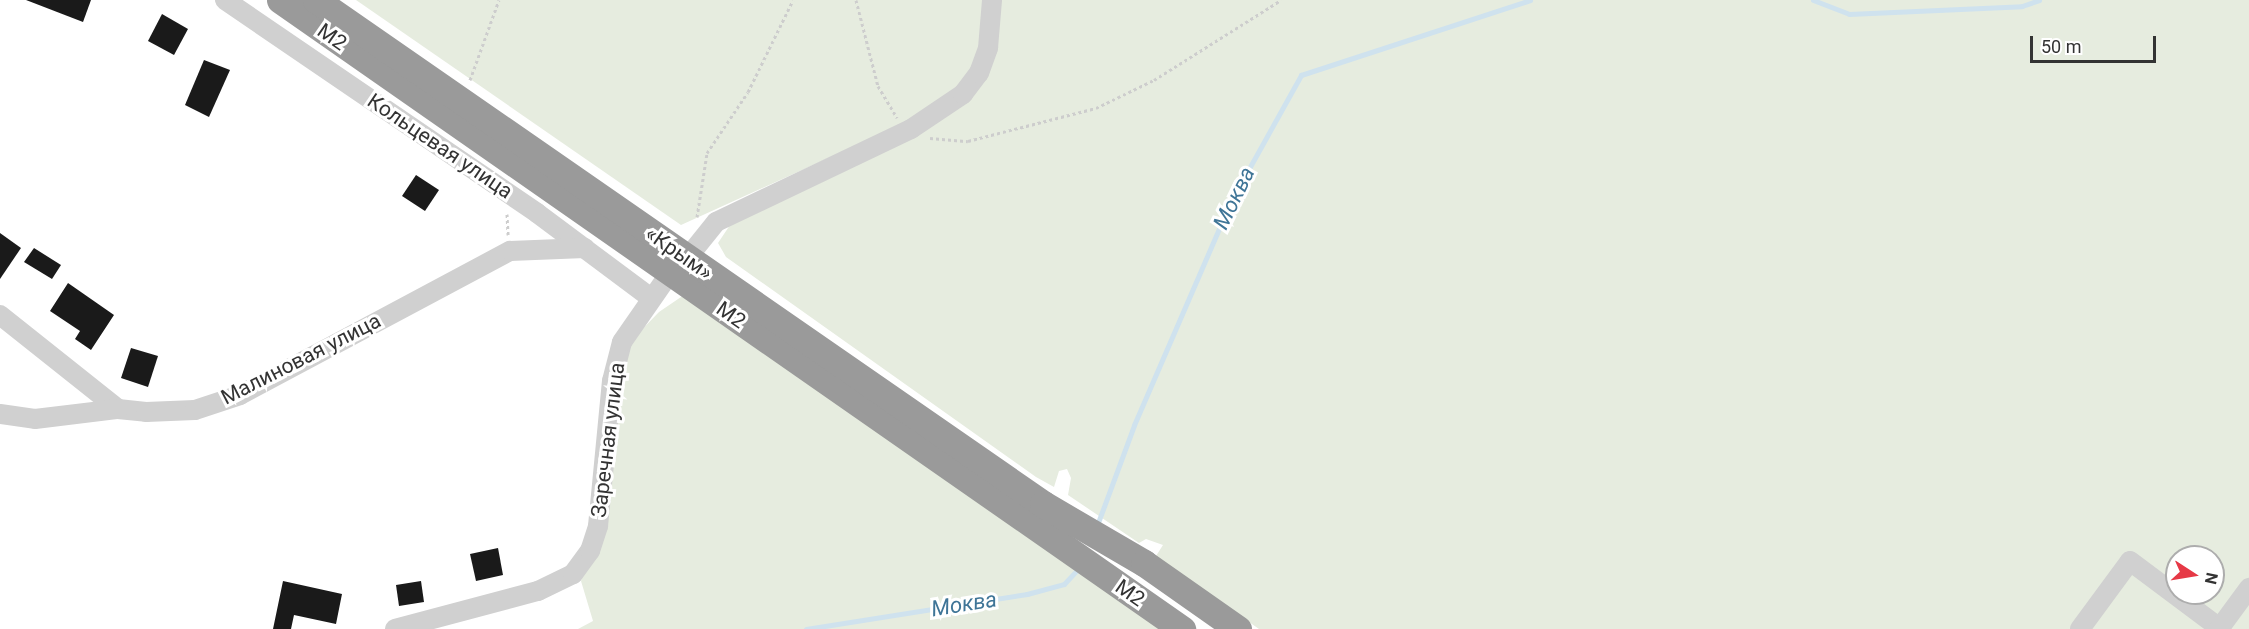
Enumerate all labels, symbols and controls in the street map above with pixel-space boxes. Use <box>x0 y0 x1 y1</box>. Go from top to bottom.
street label: М2 <box>312 18 352 56</box>
scale bar <box>2033 24 2159 62</box>
text: 50 m <box>2041 36 2081 57</box>
street label: Кольцевая улица <box>362 88 518 204</box>
water label: Моква <box>1208 162 1260 234</box>
street label: «Крым» <box>640 221 718 285</box>
street label: М2 <box>711 296 751 334</box>
street label: Малиновая улица <box>217 308 385 410</box>
street label: Заречная улица <box>586 361 630 519</box>
north arrow <box>2165 545 2225 605</box>
text: N <box>2201 571 2222 586</box>
street label: М2 <box>1110 574 1150 612</box>
water label: Моква <box>929 586 999 622</box>

